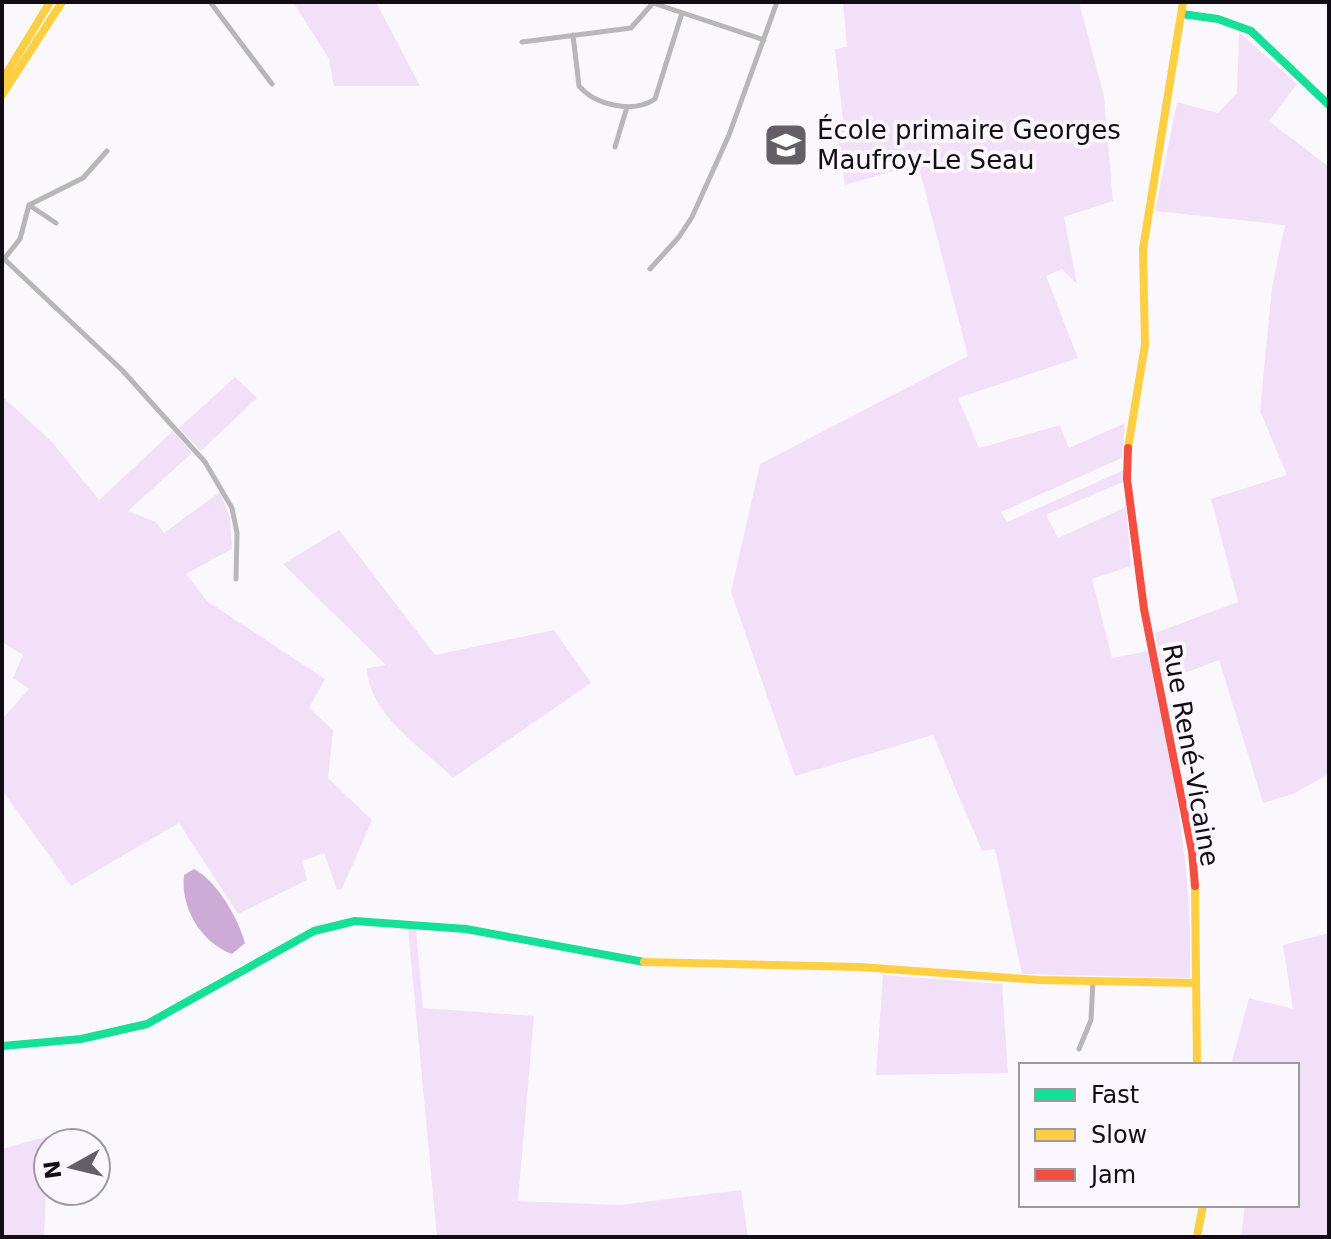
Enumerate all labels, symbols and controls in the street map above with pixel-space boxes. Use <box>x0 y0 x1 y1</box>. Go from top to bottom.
place label: École primaire Georges Maufroy-Le Seau <box>817 114 1121 175</box>
school or university icon: École primaire Georges Maufroy-Le Seau <box>762 121 810 169</box>
street label: Rue René-Vicaine <box>1157 641 1225 869</box>
legend <box>1019 1063 1299 1207</box>
text: Fast <box>1091 1081 1139 1109</box>
text: Slow <box>1091 1121 1147 1149</box>
north arrow <box>32 1127 112 1207</box>
text: N <box>39 1159 66 1181</box>
text: Jam <box>1089 1161 1136 1189</box>

